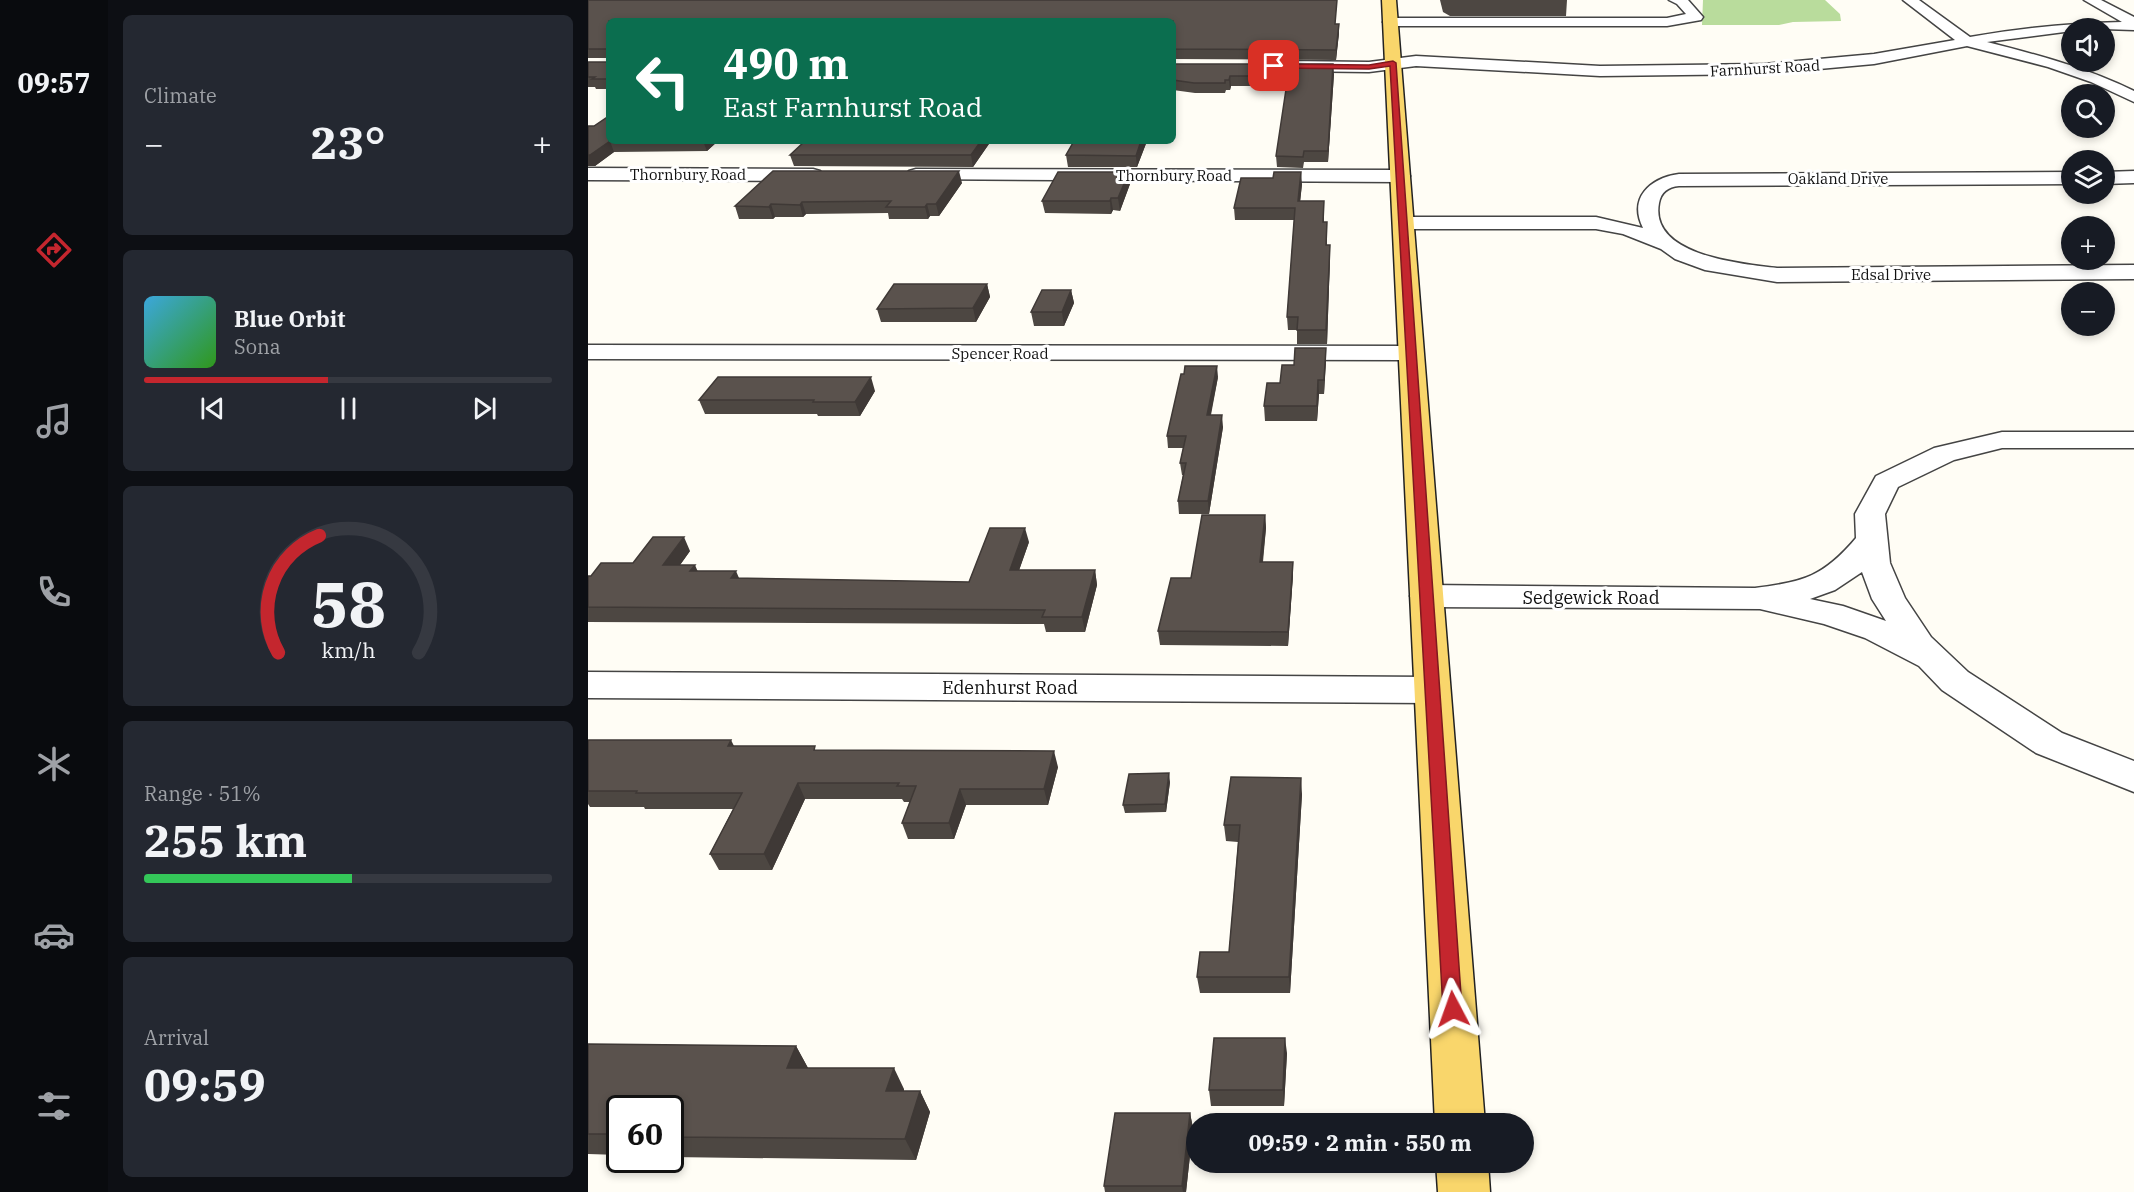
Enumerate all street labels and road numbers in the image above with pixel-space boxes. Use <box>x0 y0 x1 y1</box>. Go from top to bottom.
street label: Farnhurst Road <box>1709 56 1821 80</box>
street label: Thornbury Road <box>630 165 746 184</box>
street label: Thornbury Road <box>1116 166 1232 185</box>
street label: Oakland Drive <box>1788 169 1888 188</box>
street label: Edsal Drive <box>1851 265 1931 284</box>
street label: Spencer Road <box>951 344 1049 363</box>
street label: Sedgewick Road <box>1522 586 1660 609</box>
street label: Edenhurst Road <box>942 676 1078 699</box>

